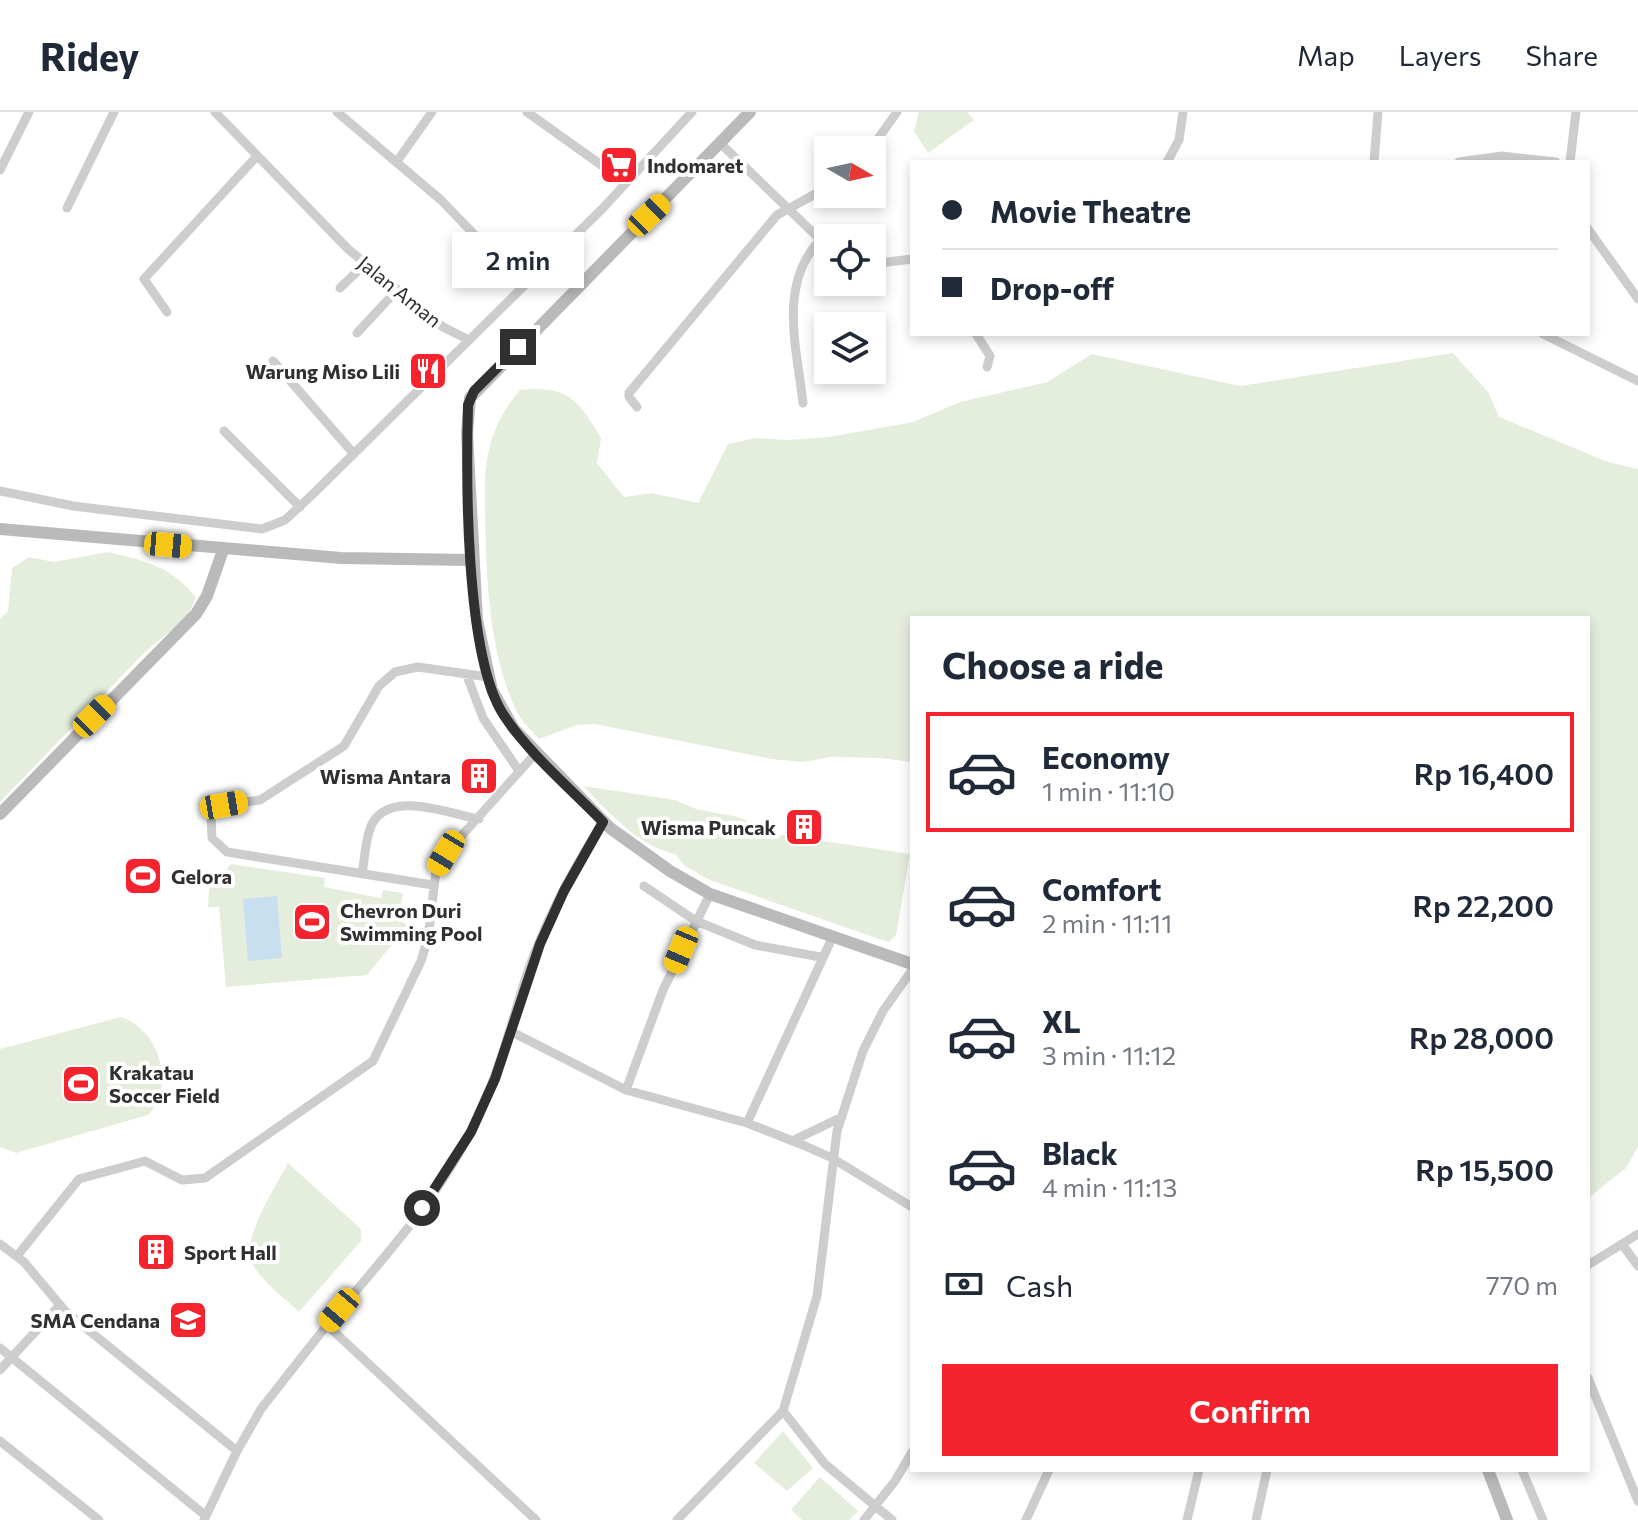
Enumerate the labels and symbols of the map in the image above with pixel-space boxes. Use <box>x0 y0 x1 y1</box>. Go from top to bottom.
north arrow <box>814 136 886 208</box>
supermarket icon: Indomaret <box>598 144 640 186</box>
place label: Indomaret <box>647 153 743 177</box>
car <box>623 190 675 240</box>
callout: 2 min <box>452 231 584 287</box>
street label: Jalan Aman <box>353 250 447 332</box>
route end <box>500 329 536 365</box>
restaurant icon: Warung Miso Lili <box>407 350 449 392</box>
place label: Warung Miso Lili <box>245 359 400 383</box>
car <box>143 531 193 559</box>
car <box>69 691 119 741</box>
building icon: Wisma Antara <box>458 755 500 797</box>
place label: Wisma Antara <box>320 764 451 788</box>
car <box>198 789 250 821</box>
building icon: Wisma Puncak <box>783 806 825 848</box>
place label: Wisma Puncak <box>641 815 777 839</box>
car <box>423 826 469 880</box>
sports icon: Gelora <box>122 855 164 897</box>
place label: Gelora <box>171 864 232 888</box>
place label: Chevron Duri Swimming Pool <box>340 898 483 945</box>
sports icon: Chevron Duri Swimming Pool <box>291 901 333 943</box>
car <box>661 923 701 977</box>
place label: Krakatau Soccer Field <box>109 1060 220 1107</box>
sports icon: Krakatau Soccer Field <box>60 1063 102 1105</box>
route start <box>404 1190 440 1226</box>
building icon: Sport Hall <box>135 1231 177 1273</box>
place label: Sport Hall <box>184 1240 277 1264</box>
car <box>314 1284 364 1336</box>
school or university icon: SMA Cendana <box>167 1299 209 1341</box>
place label: SMA Cendana <box>30 1308 160 1332</box>

